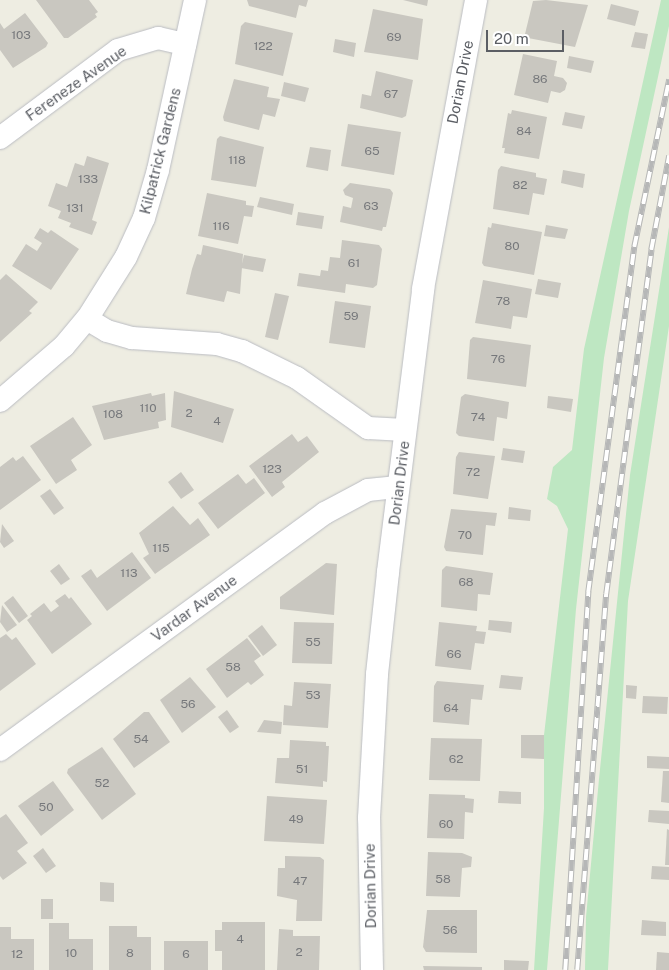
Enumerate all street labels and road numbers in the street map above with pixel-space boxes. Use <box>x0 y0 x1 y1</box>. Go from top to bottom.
street label: Dorian Drive <box>443 39 477 125</box>
street label: Fereneze Avenue <box>22 41 130 125</box>
street label: Kilpatrick Gardens <box>136 86 184 216</box>
street label: Dorian Drive <box>385 440 413 526</box>
street label: Vardar Avenue <box>148 571 240 645</box>
street label: Dorian Drive <box>360 843 380 929</box>

